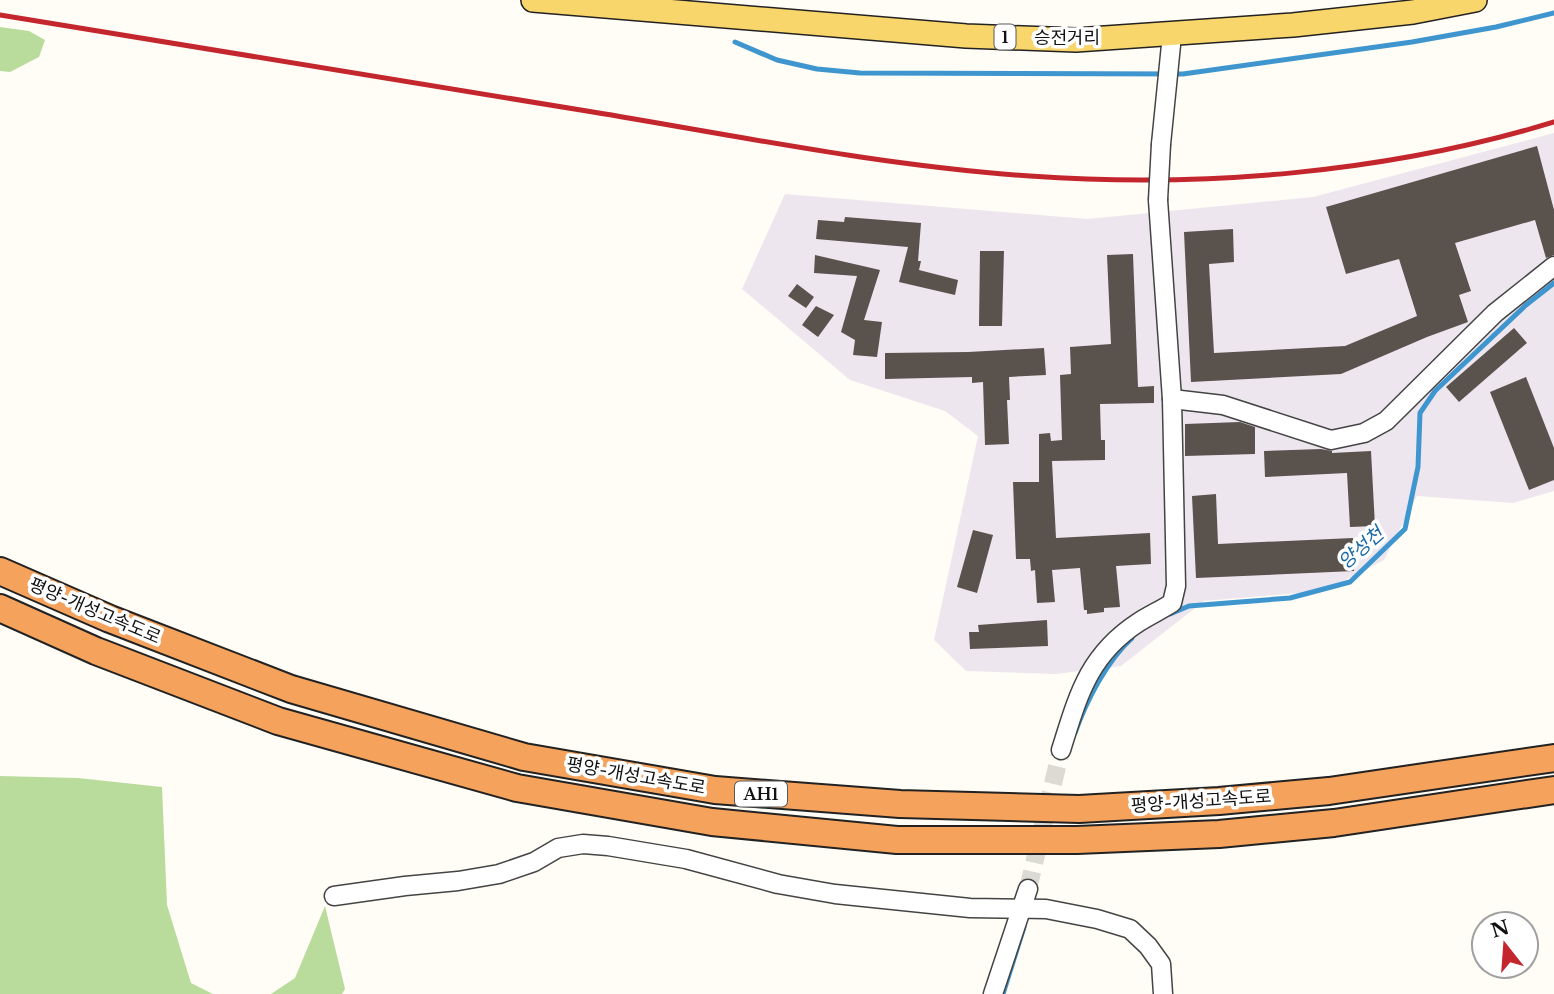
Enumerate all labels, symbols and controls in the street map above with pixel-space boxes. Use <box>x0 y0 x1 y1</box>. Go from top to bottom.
road number: 1 <box>995 24 1016 50</box>
street label: 승전거리 <box>1034 27 1100 49</box>
water label: 양성천 <box>1334 521 1389 574</box>
street label: 평양-개성고속도로 <box>26 573 164 649</box>
street label: 평양-개성고속도로 <box>565 753 707 799</box>
road number: AH1 <box>735 782 787 806</box>
street label: 평양-개성고속도로 <box>1130 785 1272 817</box>
north arrow <box>1470 910 1540 980</box>
text: N <box>1488 916 1512 943</box>

